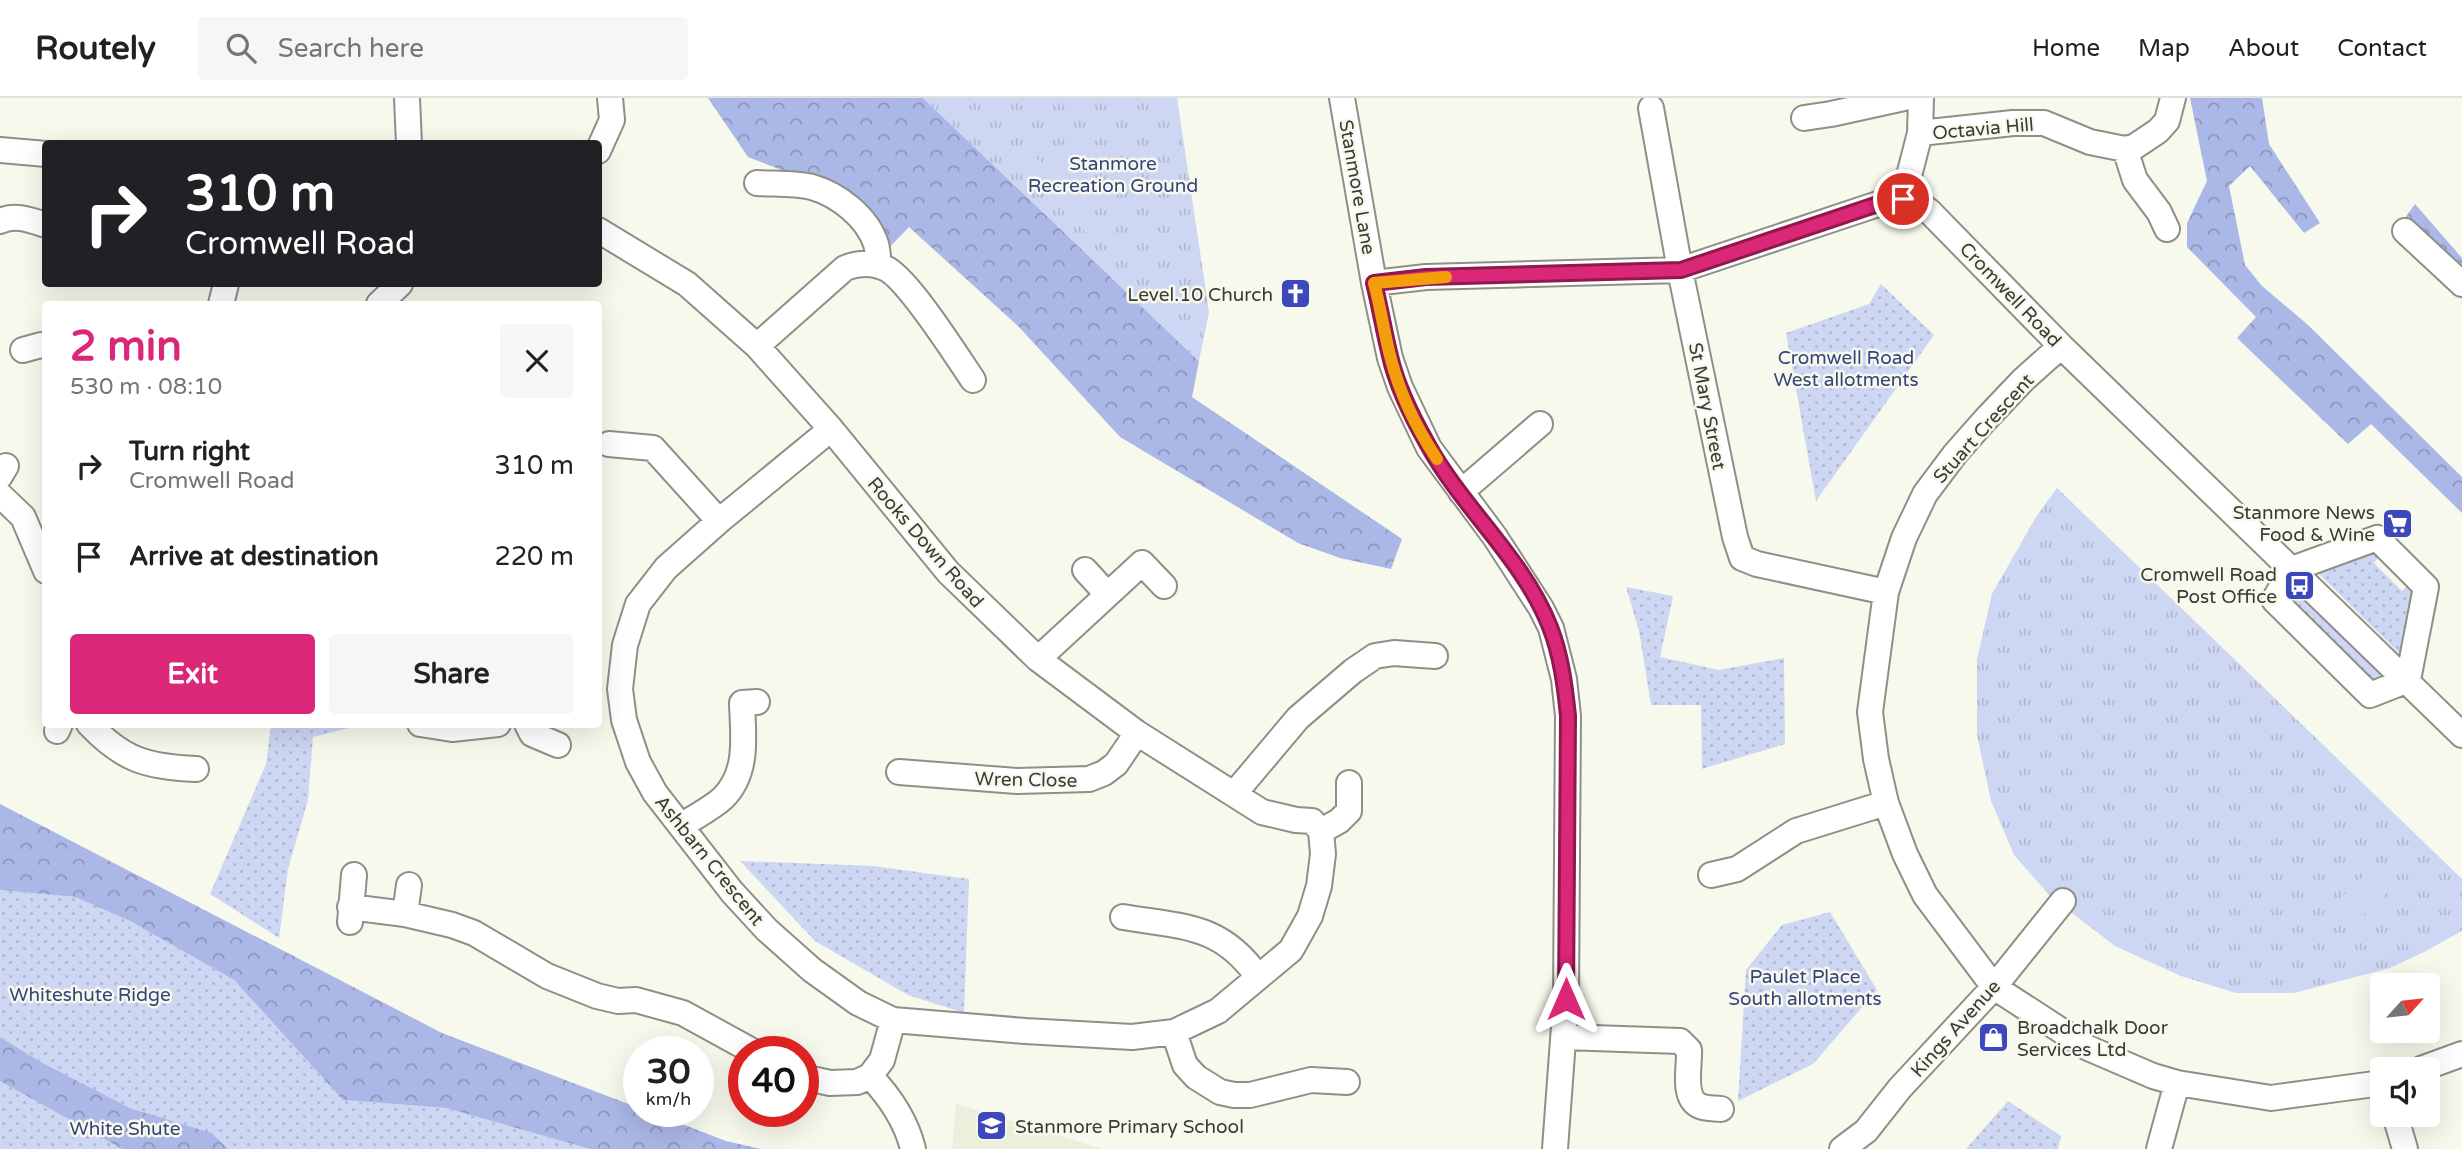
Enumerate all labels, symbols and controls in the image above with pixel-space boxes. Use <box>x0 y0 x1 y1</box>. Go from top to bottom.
search box <box>198 17 688 80</box>
text: Routely <box>35 29 156 68</box>
icon: search <box>222 29 260 67</box>
text: Search here <box>278 33 424 64</box>
text: Home <box>2032 34 2100 63</box>
text: Map <box>2138 34 2190 63</box>
text: About <box>2228 34 2299 63</box>
text: Contact <box>2337 34 2427 63</box>
street label: Octavia Hill <box>1931 114 2035 144</box>
street label: Stanmore Lane <box>1334 118 1380 256</box>
park label: Stanmore Recreation Ground <box>1028 153 1198 197</box>
text: 310 m <box>185 165 335 224</box>
icon: right <box>70 168 161 259</box>
pin <box>1873 169 1933 229</box>
icon: arrive <box>1884 180 1922 218</box>
text: Cromwell Road <box>185 225 415 263</box>
street label: Cromwell Road <box>1955 238 2066 352</box>
church icon: Level.10 Church <box>1279 277 1313 311</box>
place label: Level.10 Church <box>1127 284 1273 306</box>
text: 2 min <box>70 321 182 372</box>
button: close <box>500 324 574 398</box>
street label: St Mary Street <box>1684 341 1730 472</box>
park label: Cromwell Road West allotments <box>1773 347 1919 391</box>
street label: Stuart Crescent <box>1929 369 2039 488</box>
text: 530 m · 08:10 <box>70 373 222 401</box>
text: Turn right <box>129 436 250 467</box>
icon: right <box>70 447 108 485</box>
text: 310 m <box>494 450 574 481</box>
text: Cromwell Road <box>129 467 295 495</box>
street label: Rooks Down Road <box>863 473 988 612</box>
place label: Stanmore News Food & Wine <box>2233 502 2375 546</box>
supermarket icon: Stanmore News Food & Wine <box>2381 506 2415 540</box>
icon: arrive <box>70 538 108 576</box>
text: Arrive at destination <box>129 541 379 572</box>
text: 220 m <box>494 541 574 572</box>
place label: Cromwell Road Post Office <box>2140 564 2277 608</box>
bus stop icon: Cromwell Road Post Office <box>2283 568 2317 602</box>
button: Exit <box>70 634 315 714</box>
button: Share <box>329 634 574 714</box>
street label: Wren Close <box>974 768 1078 792</box>
street label: Ashbarn Crescent <box>650 791 768 930</box>
position arrow <box>1529 962 1603 1036</box>
park label: Paulet Place South allotments <box>1728 966 1882 1010</box>
north arrow <box>2370 973 2440 1043</box>
map controls <box>2370 973 2440 1127</box>
street label: Kings Avenue <box>1906 976 2005 1082</box>
park label: Whiteshute Ridge <box>9 984 171 1006</box>
place label: Broadchalk Door Services Ltd <box>2017 1017 2169 1061</box>
shop icon: Broadchalk Door Services Ltd <box>1977 1021 2011 1055</box>
speed limit sign: 40 <box>728 1036 819 1127</box>
text: 30 <box>647 1051 690 1093</box>
button: sound <box>2370 1057 2440 1127</box>
text: km/h <box>646 1088 691 1110</box>
school or university icon: Stanmore Primary School <box>975 1109 1009 1143</box>
place label: Stanmore Primary School <box>1015 1116 1244 1138</box>
park label: White Shute <box>70 1118 180 1140</box>

